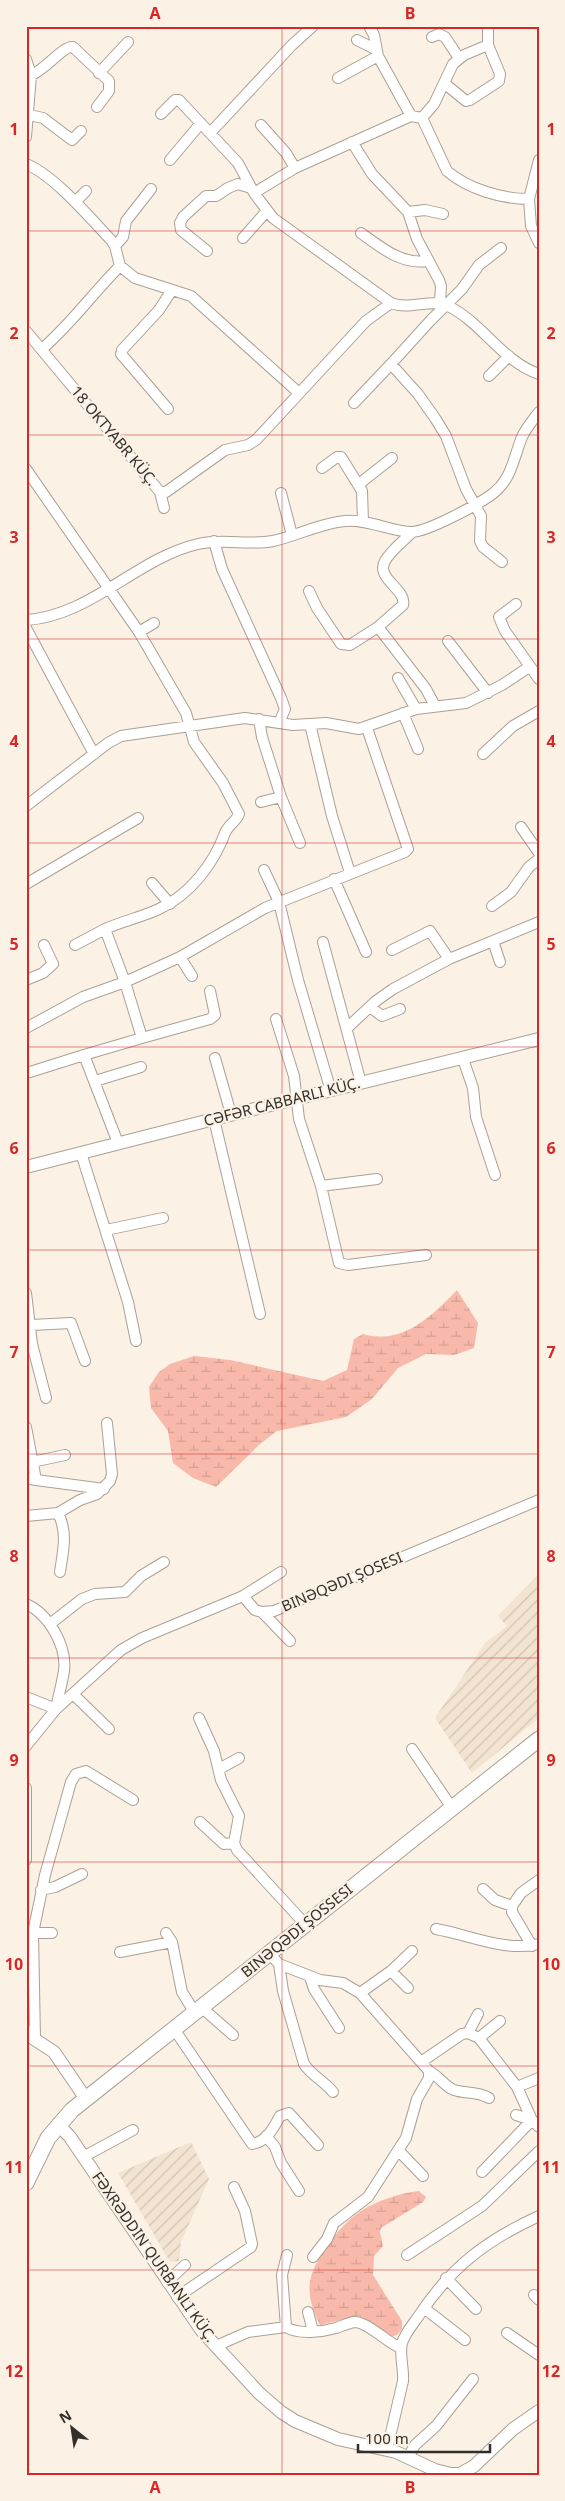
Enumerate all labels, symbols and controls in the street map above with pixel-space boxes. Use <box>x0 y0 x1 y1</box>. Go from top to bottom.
text: A <box>149 2 161 24</box>
text: B <box>405 2 415 24</box>
text: 1 <box>9 118 19 140</box>
text: 1 <box>546 118 556 140</box>
text: 2 <box>9 322 19 344</box>
text: 2 <box>546 322 556 344</box>
street label: 18 OKTYABR KÜÇ. <box>67 381 162 489</box>
text: 3 <box>9 526 19 548</box>
text: 3 <box>546 526 556 548</box>
text: 4 <box>9 730 19 752</box>
text: 4 <box>546 730 556 752</box>
text: 5 <box>9 933 19 955</box>
text: 5 <box>546 933 556 955</box>
street label: CƏFƏR CABBARLI KÜÇ. <box>201 1072 362 1130</box>
text: 6 <box>9 1137 19 1159</box>
text: 6 <box>546 1137 556 1159</box>
text: 7 <box>9 1341 19 1363</box>
text: 7 <box>546 1341 556 1363</box>
text: 8 <box>9 1545 19 1567</box>
text: 8 <box>546 1545 556 1567</box>
street label: BINƏQƏDI ŞOSESI <box>278 1546 405 1616</box>
text: 9 <box>9 1749 19 1771</box>
text: 9 <box>546 1749 556 1771</box>
street label: BINƏQƏDI ŞOSSESI <box>236 1879 356 1981</box>
text: 10 <box>5 1953 23 1975</box>
text: 10 <box>542 1953 560 1975</box>
text: 11 <box>5 2156 23 2178</box>
text: 11 <box>542 2156 560 2178</box>
street label: FƏXRƏDDIN QURBANLI KÜÇ. <box>88 2167 221 2346</box>
text: 12 <box>5 2360 23 2382</box>
text: 12 <box>542 2360 560 2382</box>
north arrow <box>48 2404 98 2454</box>
text: N <box>56 2405 75 2427</box>
scale bar <box>358 2421 490 2453</box>
text: 100 m <box>365 2428 409 2448</box>
text: A <box>149 2476 161 2498</box>
text: B <box>405 2476 415 2498</box>

